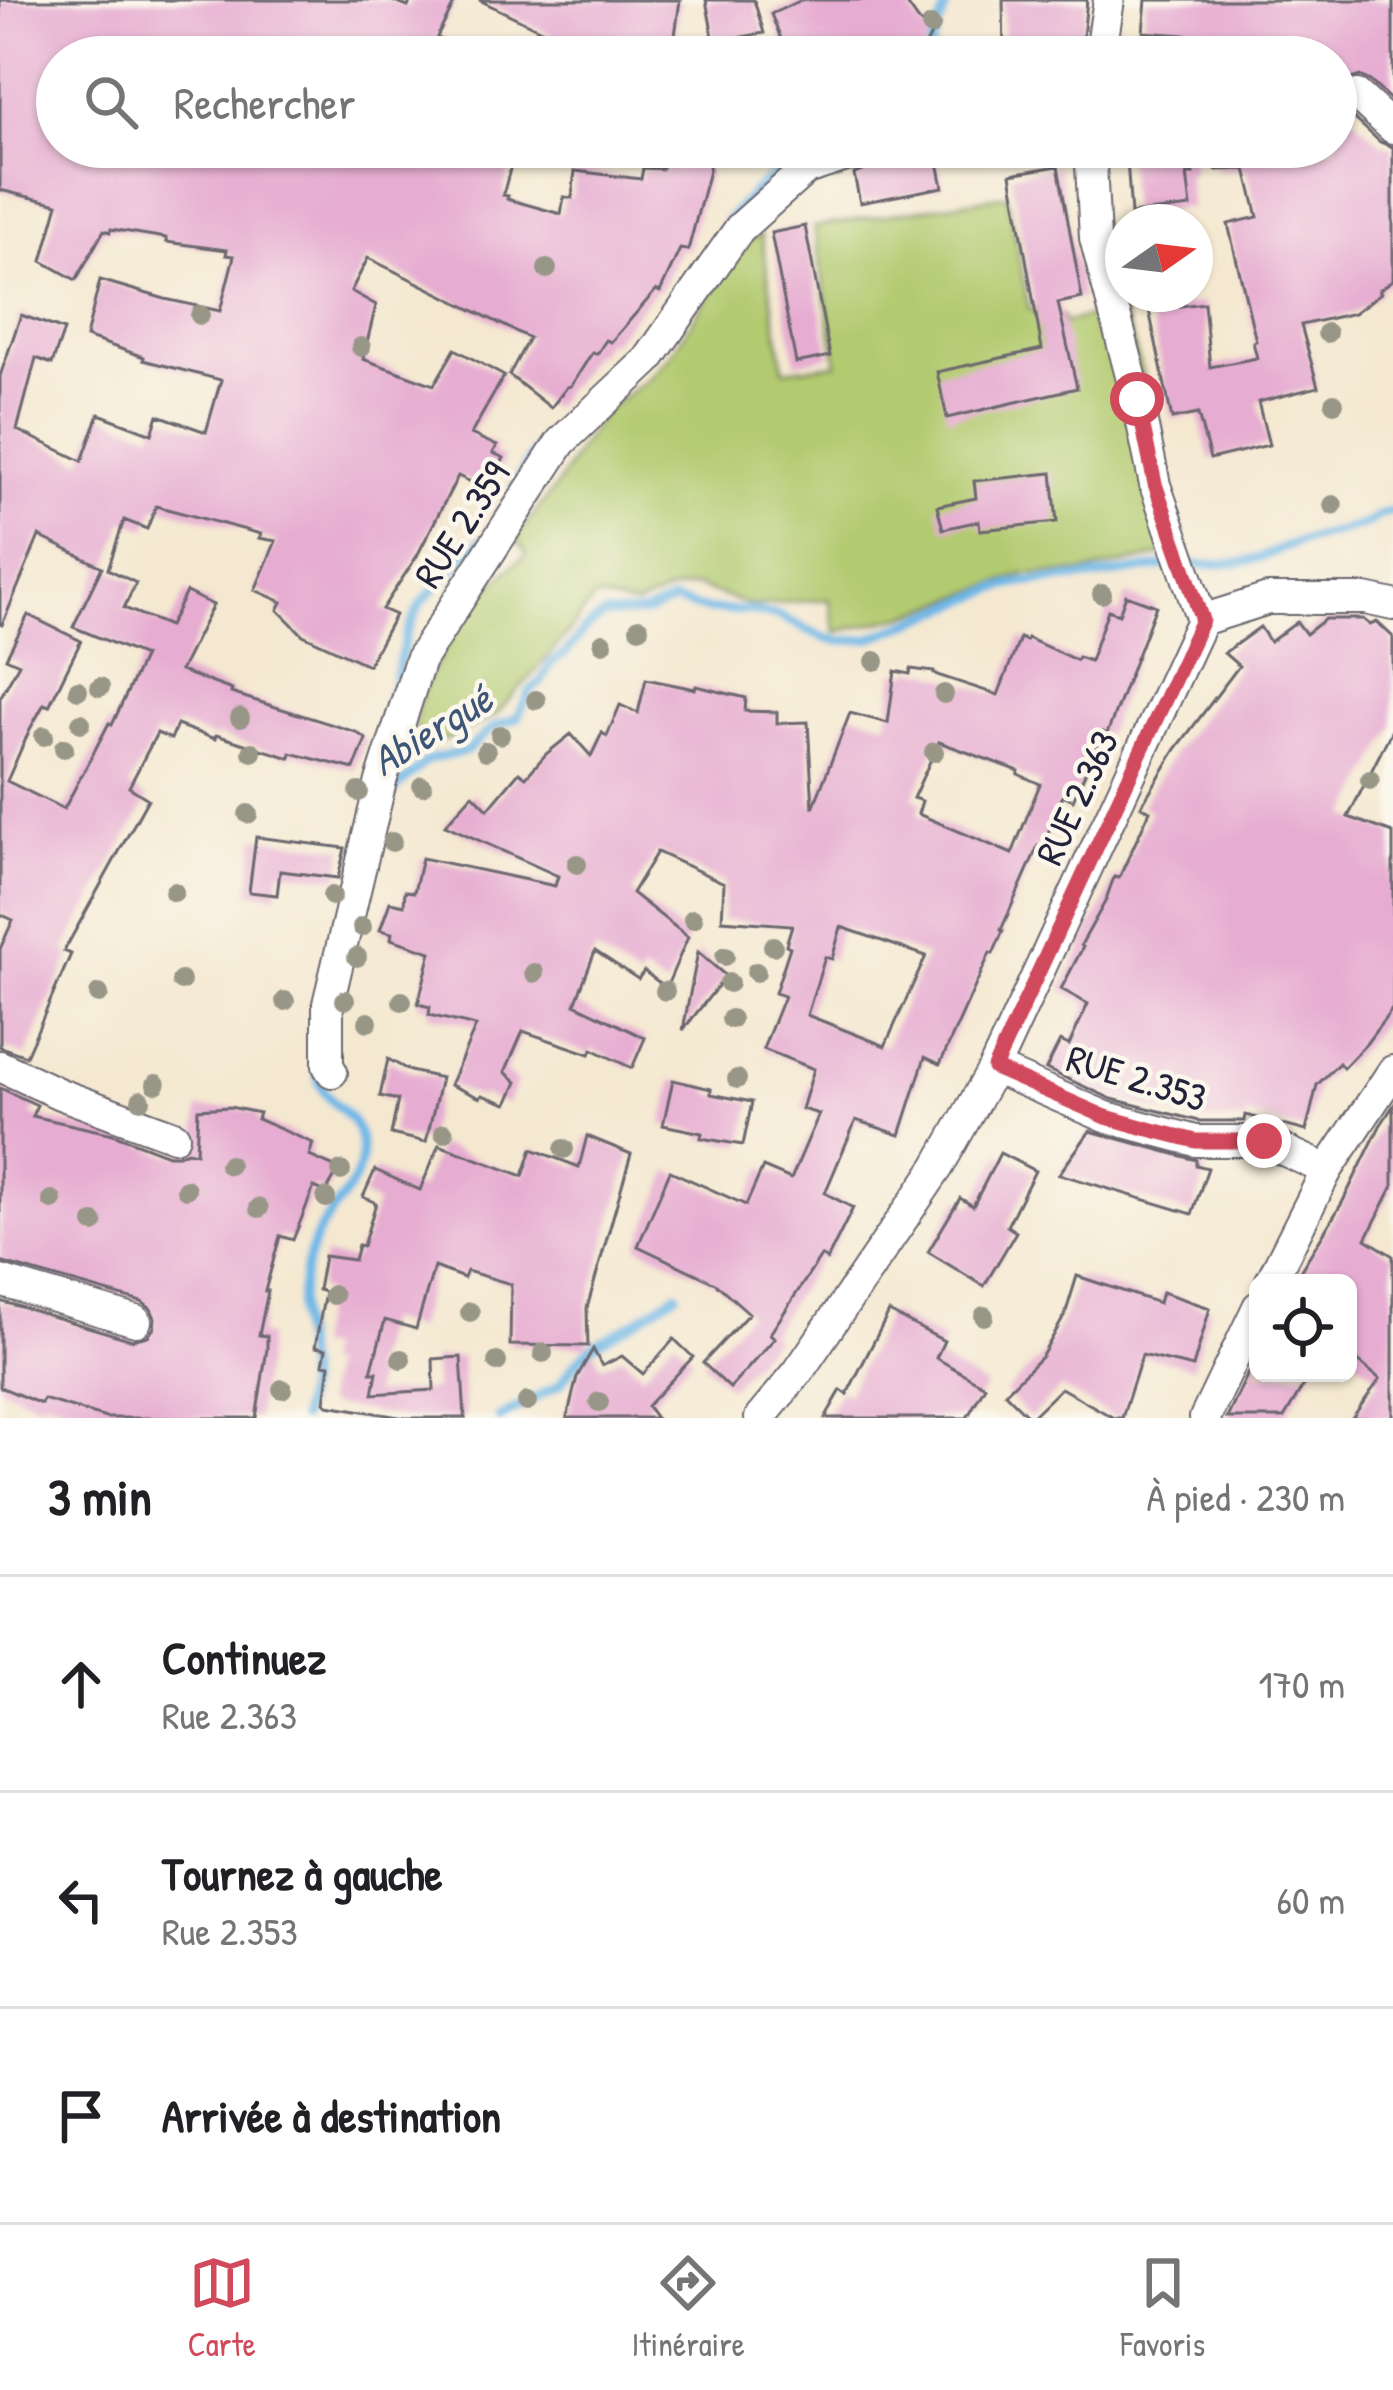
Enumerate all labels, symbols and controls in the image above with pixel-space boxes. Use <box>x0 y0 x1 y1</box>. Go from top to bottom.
search box <box>36 36 1357 168</box>
icon: search <box>78 69 144 135</box>
text: Rechercher <box>174 72 356 133</box>
north arrow <box>1105 204 1213 312</box>
route start <box>1110 372 1164 426</box>
street label: RUE 2.359 <box>401 451 521 597</box>
water label: Abiergué <box>360 669 505 789</box>
street label: RUE 2.363 <box>1022 721 1130 873</box>
street label: RUE 2.353 <box>1061 1031 1213 1123</box>
route end <box>1237 1114 1291 1168</box>
map controls <box>1249 1274 1357 1382</box>
button: locate <box>1249 1274 1357 1382</box>
text: 3 min <box>48 1462 152 1531</box>
text: À pied · 230 m <box>1146 1470 1345 1523</box>
text: Continuez <box>162 1627 326 1688</box>
icon: ahead <box>48 1651 114 1717</box>
text: 170 m <box>1259 1657 1345 1710</box>
text: Rue 2.363 <box>162 1688 297 1741</box>
text: Tournez à gauche <box>162 1843 442 1904</box>
icon: left <box>48 1867 114 1933</box>
text: 60 m <box>1276 1873 1345 1926</box>
text: Rue 2.353 <box>162 1904 298 1957</box>
icon: arrive <box>48 2083 114 2149</box>
text: Arrivée à destination <box>162 2085 501 2146</box>
tab: Carte <box>188 2250 256 2366</box>
tab: Itinéraire <box>632 2250 745 2366</box>
tab: Favoris <box>1121 2250 1205 2366</box>

